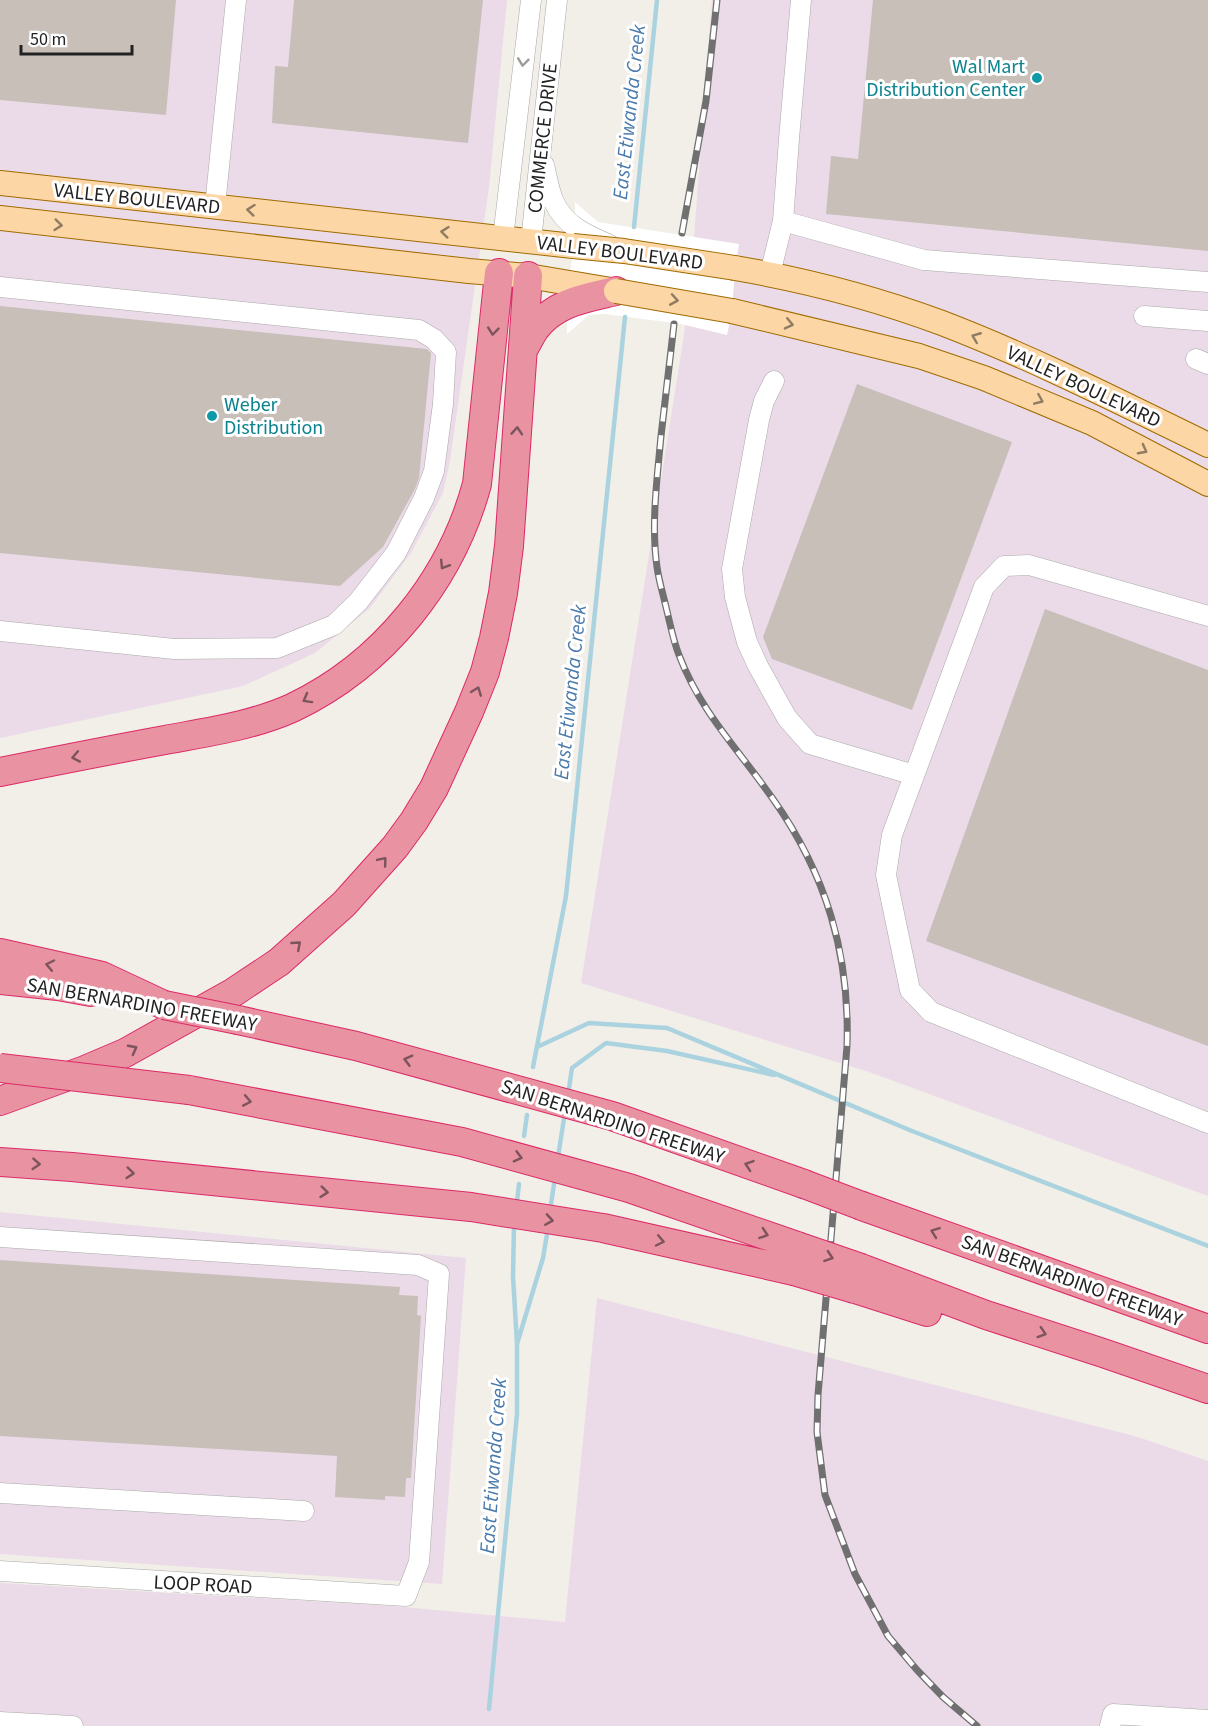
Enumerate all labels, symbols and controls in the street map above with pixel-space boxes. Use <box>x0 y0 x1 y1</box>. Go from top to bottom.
scale bar <box>21 18 132 56</box>
water label: East Etiwanda Creek <box>605 22 653 201</box>
text: 50 m <box>30 27 66 52</box>
place label: Wal Mart Distribution Center <box>866 53 1025 104</box>
one-way arrow <box>518 57 530 66</box>
street label: COMMERCE DRIVE <box>521 62 565 215</box>
marker: Wal Mart Distribution Center <box>1030 71 1044 85</box>
street label: VALLEY BOULEVARD <box>52 176 221 222</box>
one-way arrow <box>246 204 255 217</box>
one-way arrow <box>54 218 63 230</box>
one-way arrow <box>440 226 449 238</box>
street label: VALLEY BOULEVARD <box>535 229 705 277</box>
one-way arrow <box>669 294 679 306</box>
one-way arrow <box>784 316 794 329</box>
one-way arrow <box>487 327 500 336</box>
one-way arrow <box>971 332 982 344</box>
street label: VALLEY BOULEVARD <box>1002 339 1165 435</box>
place label: Weber Distribution <box>224 391 323 442</box>
one-way arrow <box>1032 393 1043 405</box>
marker: Weber Distribution <box>205 409 219 423</box>
one-way arrow <box>511 427 524 436</box>
one-way arrow <box>1136 443 1147 454</box>
one-way arrow <box>439 559 451 569</box>
water label: East Etiwanda Creek <box>546 602 594 781</box>
one-way arrow <box>470 686 483 697</box>
one-way arrow <box>303 692 313 704</box>
one-way arrow <box>71 750 81 763</box>
one-way arrow <box>376 857 387 868</box>
one-way arrow <box>290 941 301 952</box>
one-way arrow <box>45 959 55 972</box>
street label: SAN BERNARDINO FREEWAY <box>25 971 260 1039</box>
one-way arrow <box>126 1045 137 1056</box>
one-way arrow <box>403 1055 413 1067</box>
street label: SAN BERNARDINO FREEWAY <box>497 1073 728 1171</box>
one-way arrow <box>242 1094 252 1107</box>
one-way arrow <box>513 1150 523 1163</box>
one-way arrow <box>32 1158 41 1171</box>
one-way arrow <box>744 1159 755 1172</box>
one-way arrow <box>126 1166 135 1178</box>
one-way arrow <box>320 1185 329 1198</box>
one-way arrow <box>545 1213 554 1225</box>
one-way arrow <box>930 1226 941 1239</box>
one-way arrow <box>758 1227 769 1240</box>
street label: SAN BERNARDINO FREEWAY <box>957 1228 1187 1334</box>
one-way arrow <box>654 1234 664 1247</box>
one-way arrow <box>823 1250 834 1262</box>
one-way arrow <box>1036 1325 1047 1338</box>
water label: East Etiwanda Creek <box>472 1376 514 1555</box>
street label: LOOP ROAD <box>153 1568 253 1602</box>

